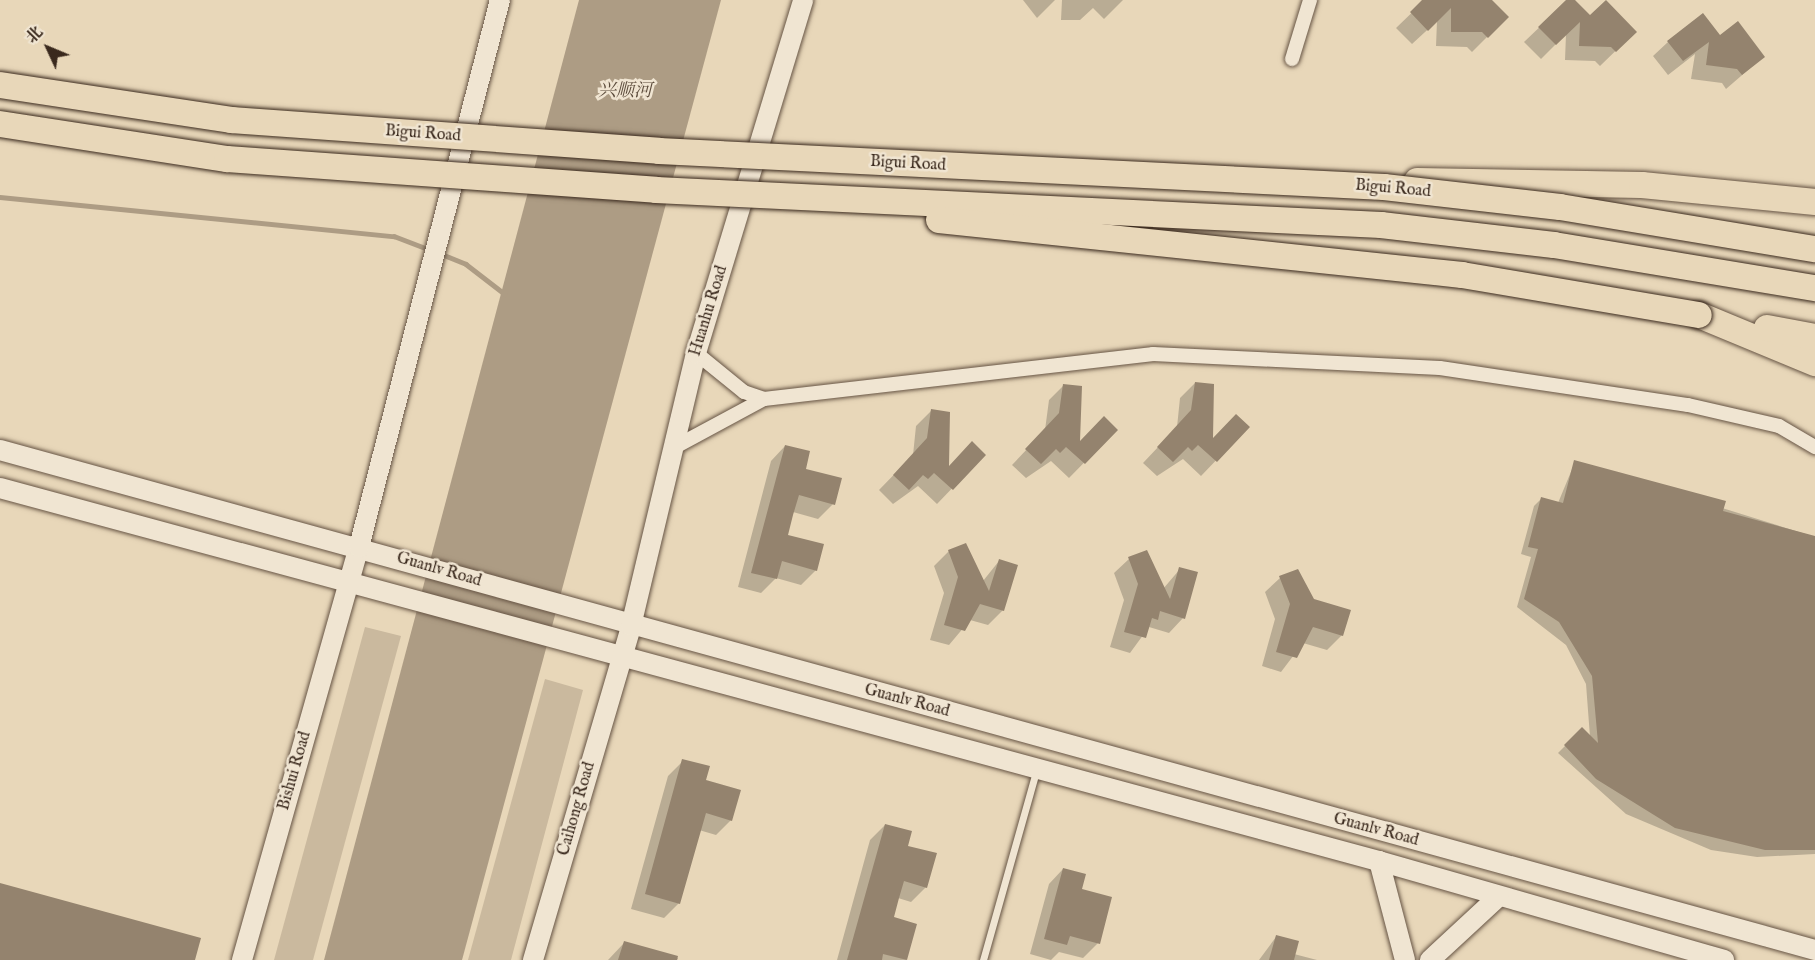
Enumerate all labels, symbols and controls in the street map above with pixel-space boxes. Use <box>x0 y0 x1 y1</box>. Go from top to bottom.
north arrow <box>18 18 78 78</box>
text: 北 <box>22 23 48 48</box>
water label: 兴顺河 <box>598 81 652 103</box>
street label: Bigui Road <box>385 122 461 146</box>
street label: Bigui Road <box>870 152 946 176</box>
street label: Bigui Road <box>1354 176 1432 202</box>
street label: Huanhu Road <box>686 263 732 359</box>
street label: Guanlv Road <box>394 549 484 591</box>
street label: Guanlv Road <box>862 680 952 722</box>
street label: Bishui Road <box>275 729 315 813</box>
street label: Caihong Road <box>554 760 600 858</box>
street label: Guanlv Road <box>1331 809 1421 851</box>

